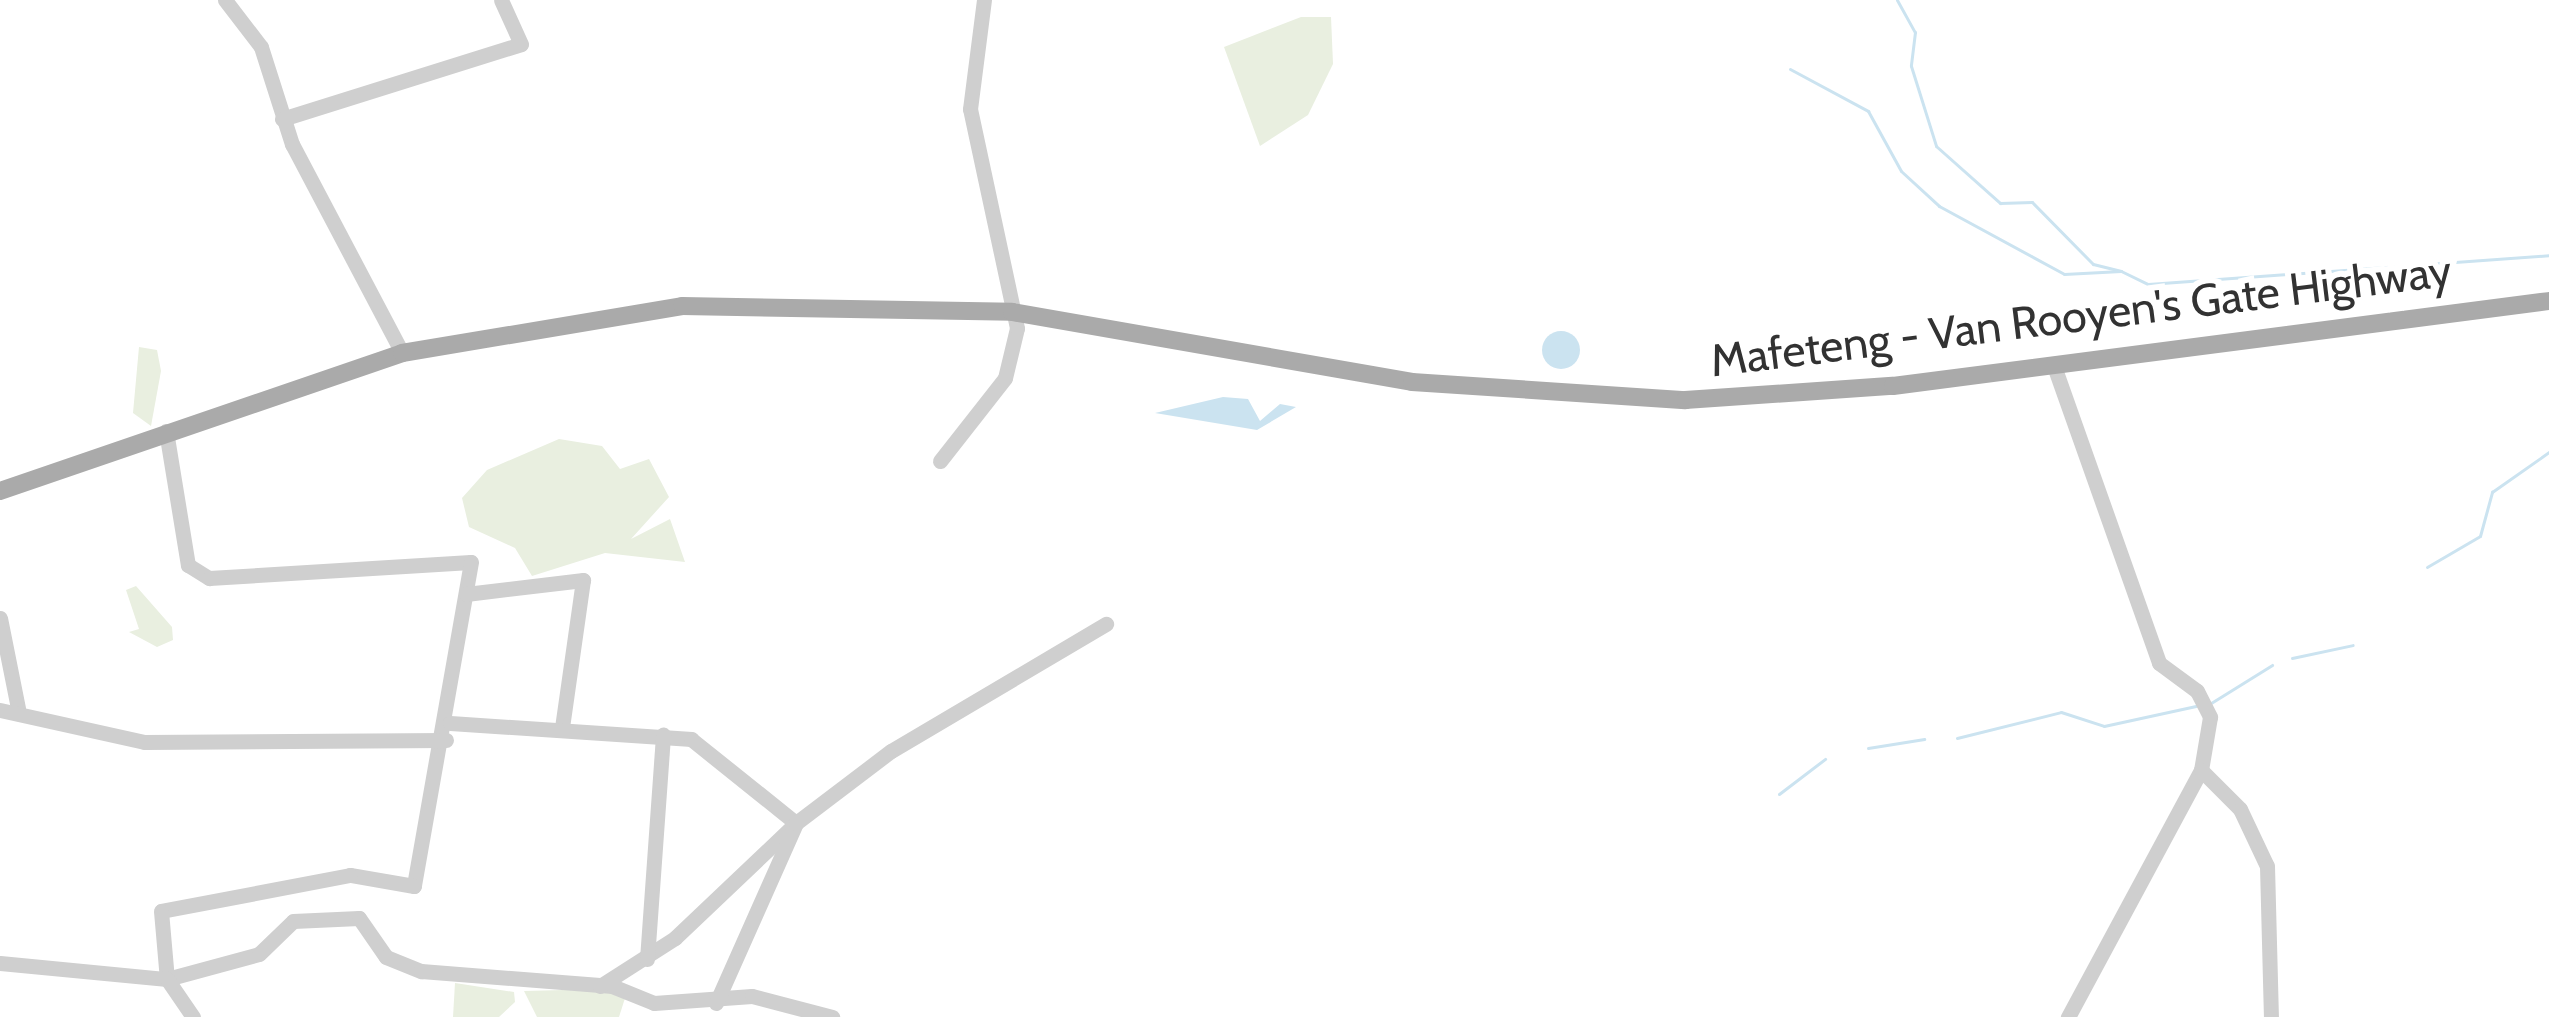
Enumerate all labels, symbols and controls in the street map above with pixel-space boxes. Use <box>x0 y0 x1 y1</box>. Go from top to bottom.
street label: Mafeteng - Van Rooyen's Gate Highway <box>1707 244 2455 388</box>

